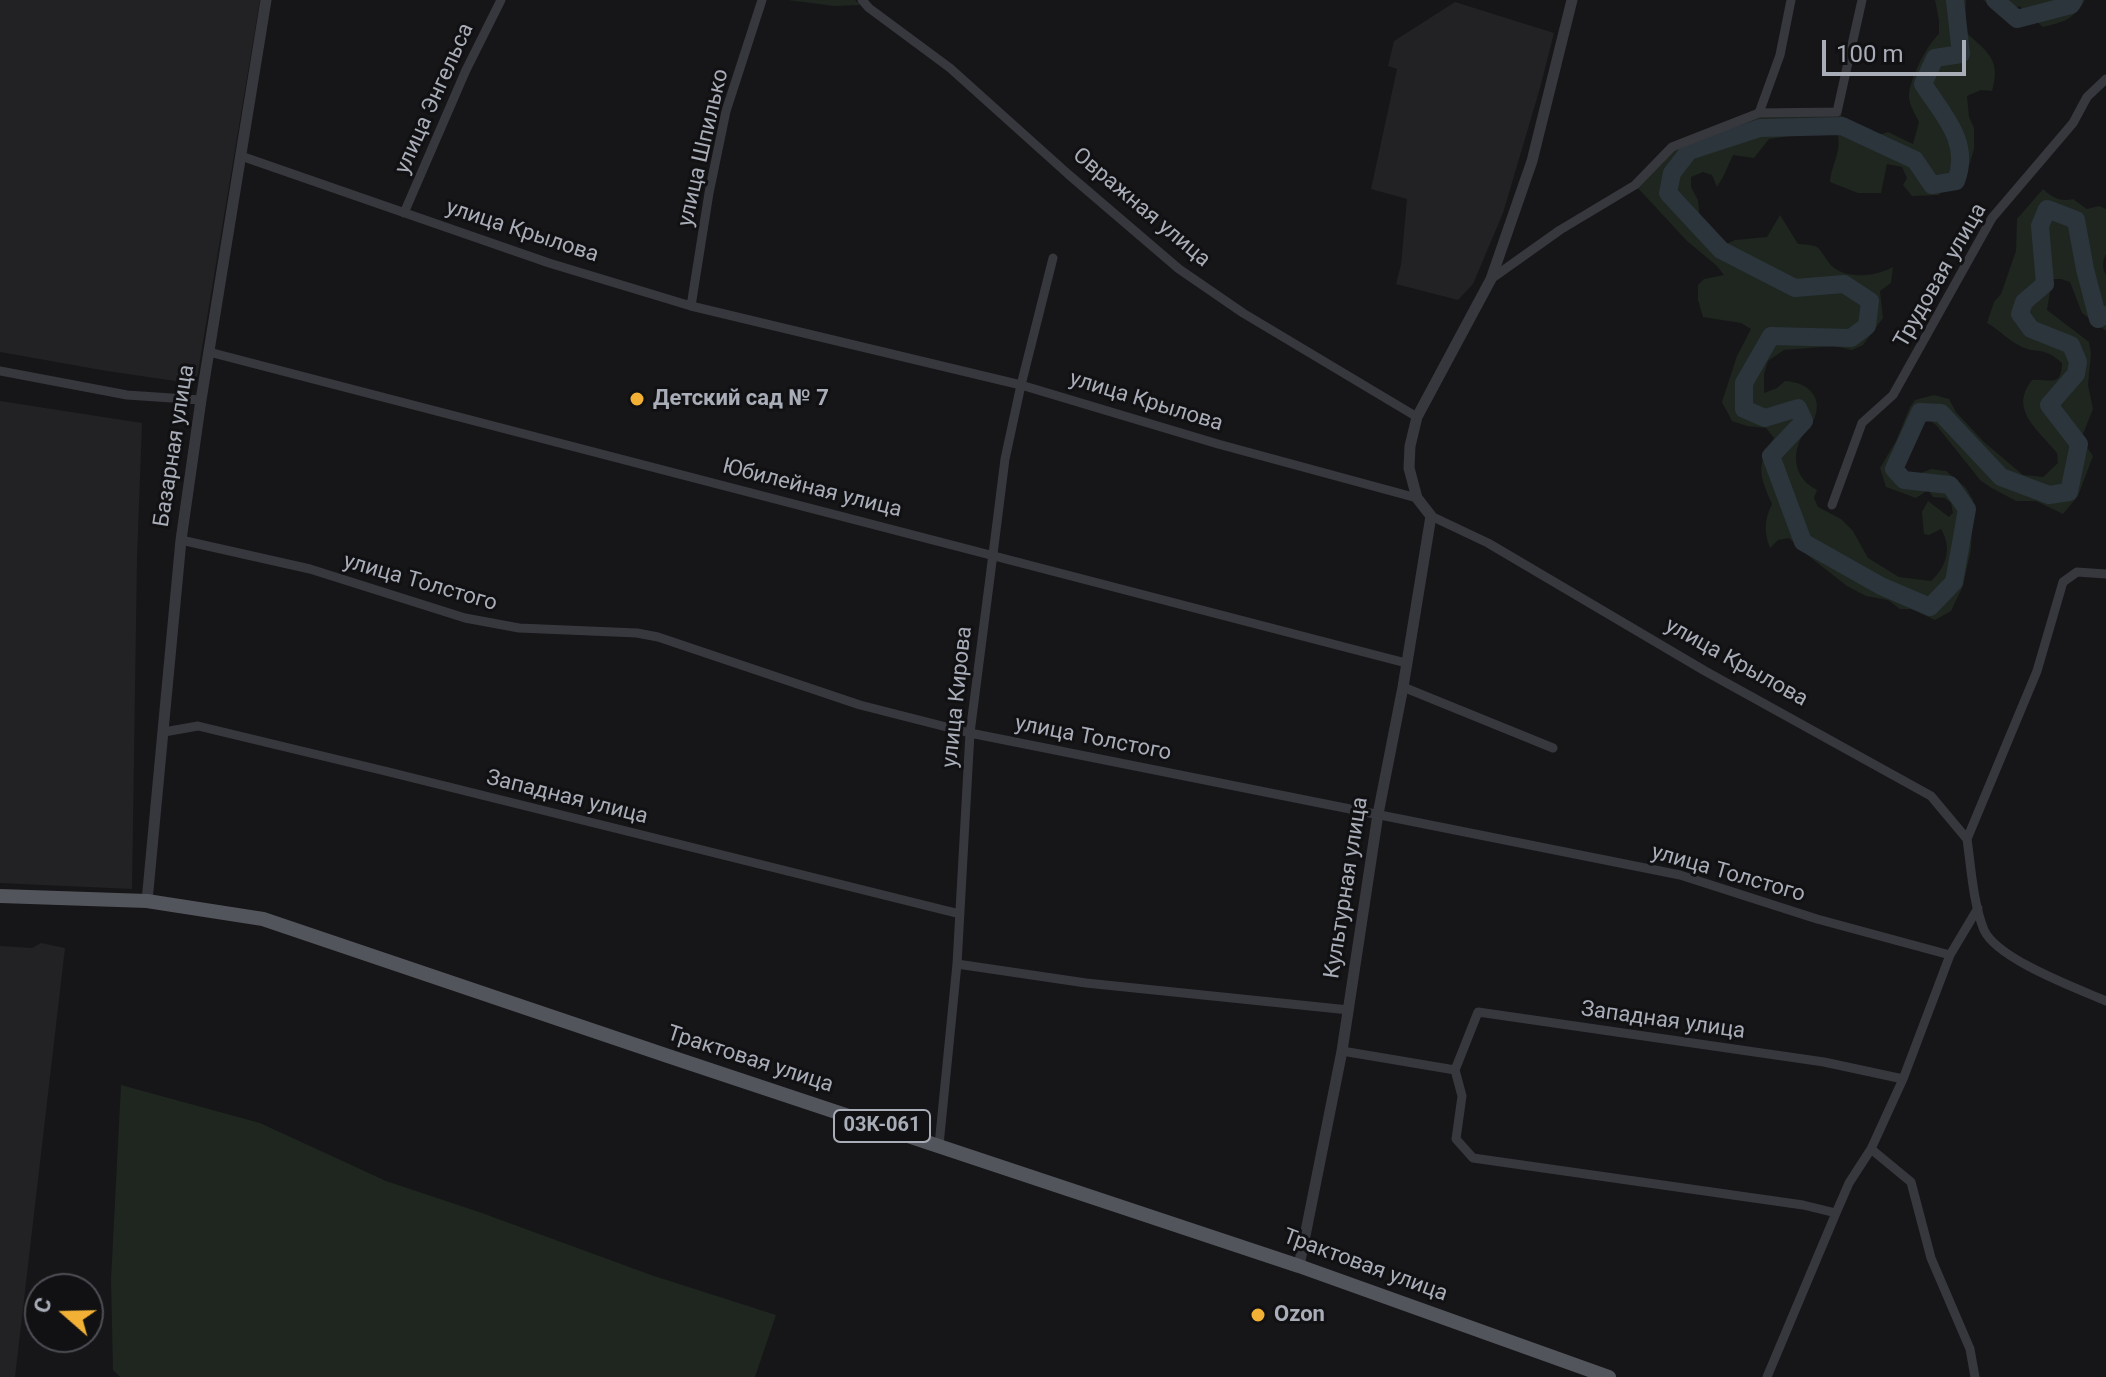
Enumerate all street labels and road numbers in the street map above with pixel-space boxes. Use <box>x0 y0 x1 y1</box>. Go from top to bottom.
street label: улица Энгельса <box>390 20 480 178</box>
street label: улица Шпилько <box>673 67 735 229</box>
street label: Овражная улица <box>1067 143 1215 273</box>
street label: улица Крылова <box>442 195 602 269</box>
street label: Трудовая улица <box>1889 199 1993 353</box>
street label: Базарная улица <box>149 363 201 529</box>
street label: улица Крылова <box>1066 366 1226 438</box>
street label: Юбилейная улица <box>720 454 904 524</box>
street label: улица Толстого <box>340 548 500 618</box>
street label: улица Крылова <box>1660 613 1812 713</box>
street label: улица Кирова <box>937 625 979 769</box>
street label: улица Толстого <box>1013 711 1173 767</box>
street label: Западная улица <box>483 765 651 831</box>
street label: Культурная улица <box>1320 795 1374 981</box>
street label: улица Толстого <box>1648 839 1808 909</box>
street label: Западная улица <box>1579 996 1747 1046</box>
street label: Трактовая улица <box>664 1021 836 1099</box>
road number: 03К-061 <box>834 1110 930 1142</box>
street label: Трактовая улица <box>1279 1224 1451 1308</box>

